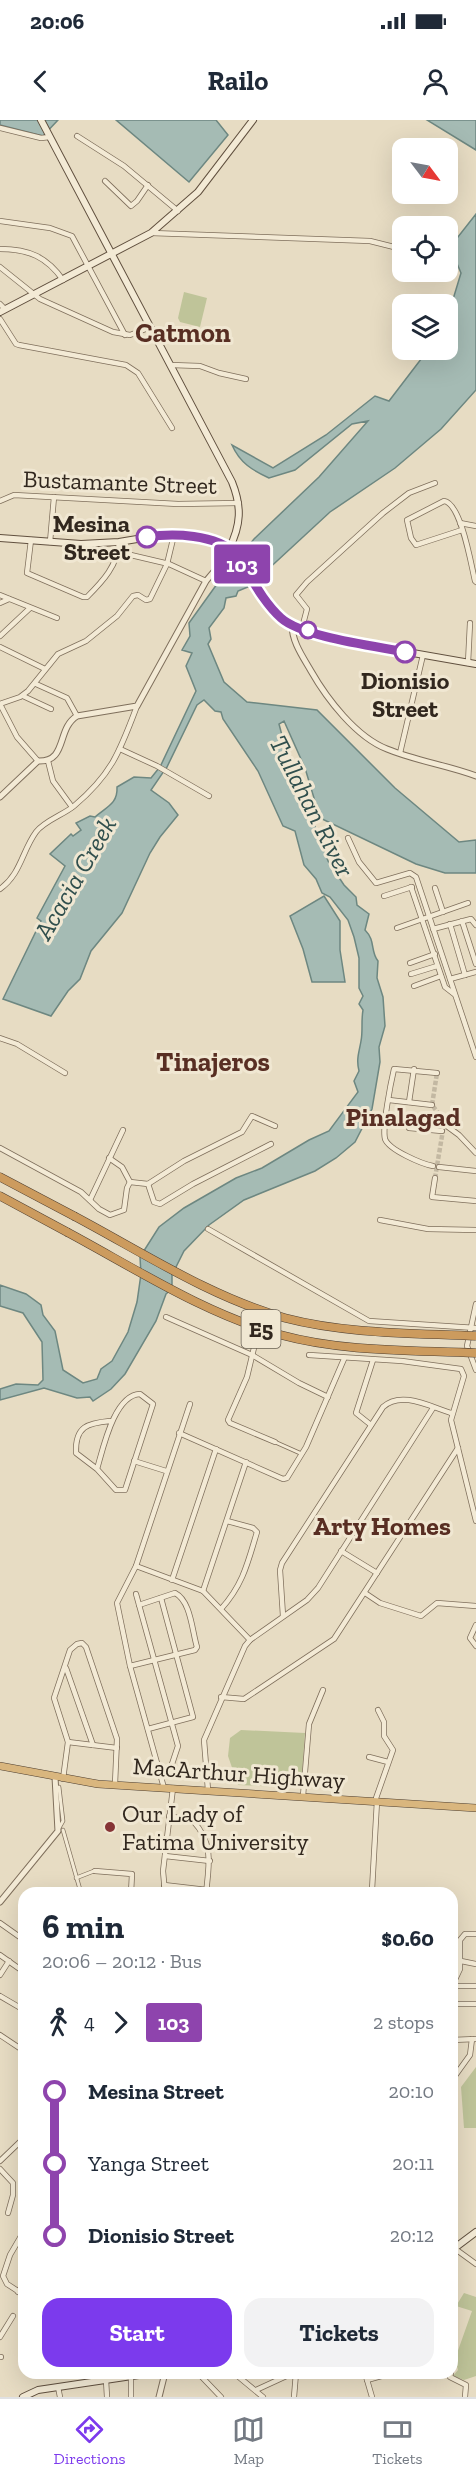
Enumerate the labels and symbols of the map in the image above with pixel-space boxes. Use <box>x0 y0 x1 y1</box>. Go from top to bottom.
north arrow <box>392 138 458 204</box>
district label: Catmon <box>135 317 231 349</box>
street label: Bustamante Street <box>23 464 217 500</box>
place label: Mesina Street <box>53 509 130 566</box>
marker: Mesina Street <box>136 526 158 548</box>
line badge: 103 <box>208 544 276 584</box>
unlabelled marker <box>299 621 317 639</box>
marker: Dionisio Street <box>394 641 416 663</box>
place label: Dionisio Street <box>361 666 450 723</box>
water label: Tullahan River <box>263 730 361 882</box>
water label: Acacia Creek <box>26 811 123 946</box>
district label: Tinajeros <box>156 1046 270 1078</box>
district label: Pinalagad <box>345 1101 461 1133</box>
road number: E5 <box>242 1310 280 1348</box>
district label: Arty Homes <box>313 1510 451 1542</box>
street label: MacArthur Highway <box>132 1751 347 1795</box>
place label: Our Lady of Fatima University <box>122 1799 309 1856</box>
marker: Our Lady of Fatima University <box>103 1820 117 1834</box>

